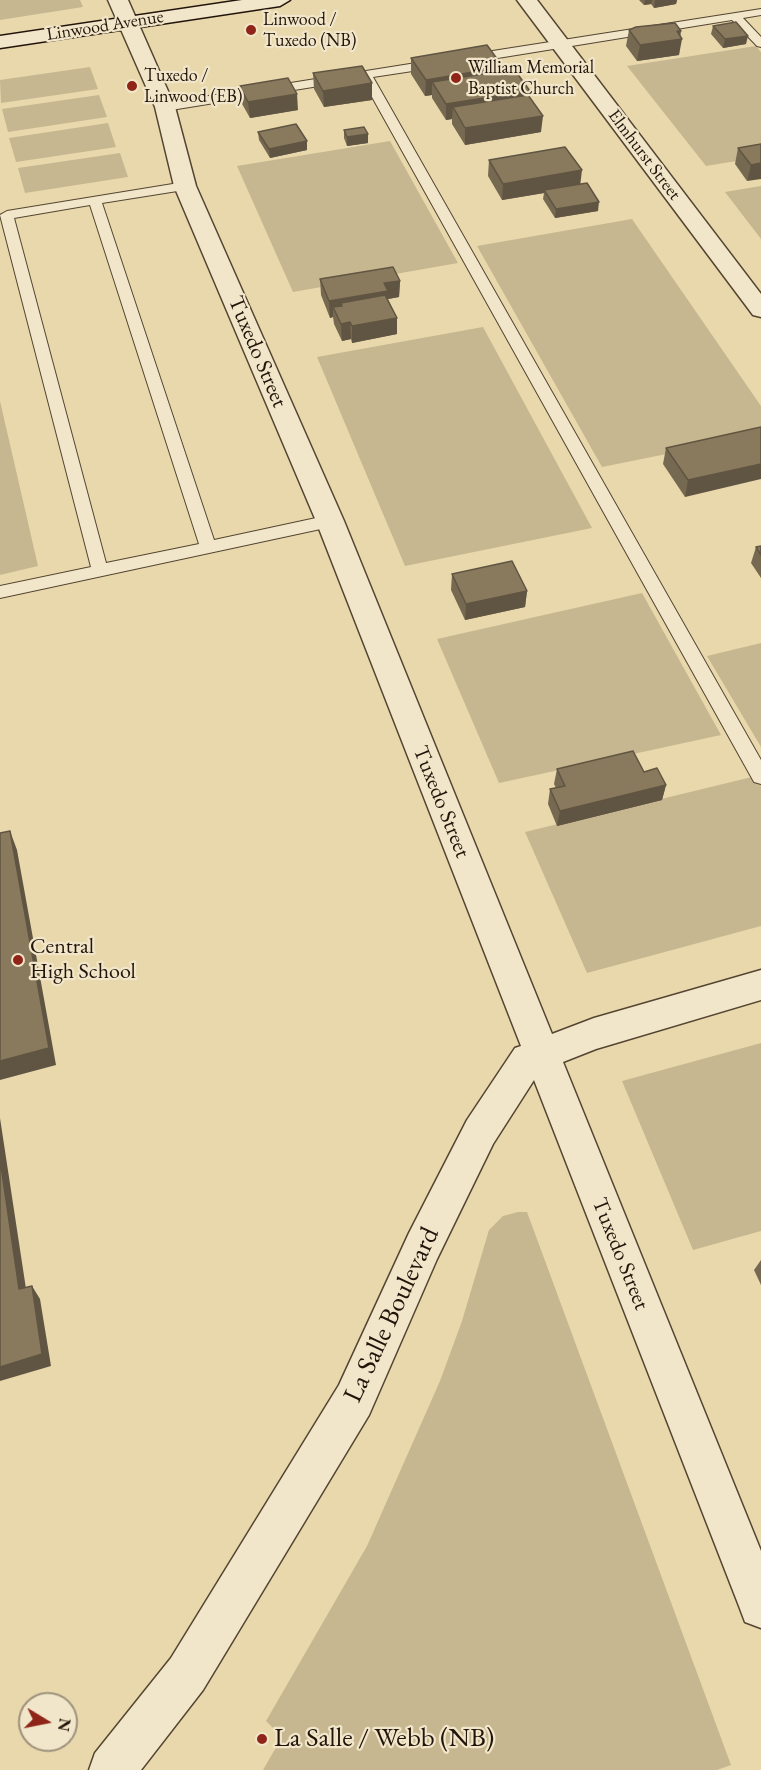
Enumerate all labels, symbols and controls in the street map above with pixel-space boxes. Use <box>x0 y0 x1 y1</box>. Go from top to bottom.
street label: Linwood Avenue <box>45 6 165 46</box>
place label: Linwood / Tuxedo (NB) <box>263 9 356 52</box>
marker: Linwood / Tuxedo (NB) <box>244 23 258 37</box>
place label: William Memorial Baptist Church <box>468 57 594 100</box>
place label: Tuxedo / Linwood (EB) <box>144 65 242 107</box>
marker: William Memorial Baptist Church <box>449 71 463 85</box>
marker: Tuxedo / Linwood (EB) <box>125 79 139 93</box>
street label: Elmhurst Street <box>603 105 685 205</box>
street label: Tuxedo Street <box>222 292 292 412</box>
street label: Tuxedo Street <box>407 742 475 862</box>
place label: Central High School <box>30 934 136 986</box>
marker: Central High School <box>11 953 25 967</box>
street label: Tuxedo Street <box>586 1194 654 1314</box>
street label: La Salle Boulevard <box>337 1222 447 1408</box>
north arrow <box>18 1692 78 1752</box>
text: N <box>53 1717 76 1733</box>
place label: La Salle / Webb (NB) <box>274 1723 494 1755</box>
marker: La Salle / Webb (NB) <box>255 1732 269 1746</box>

